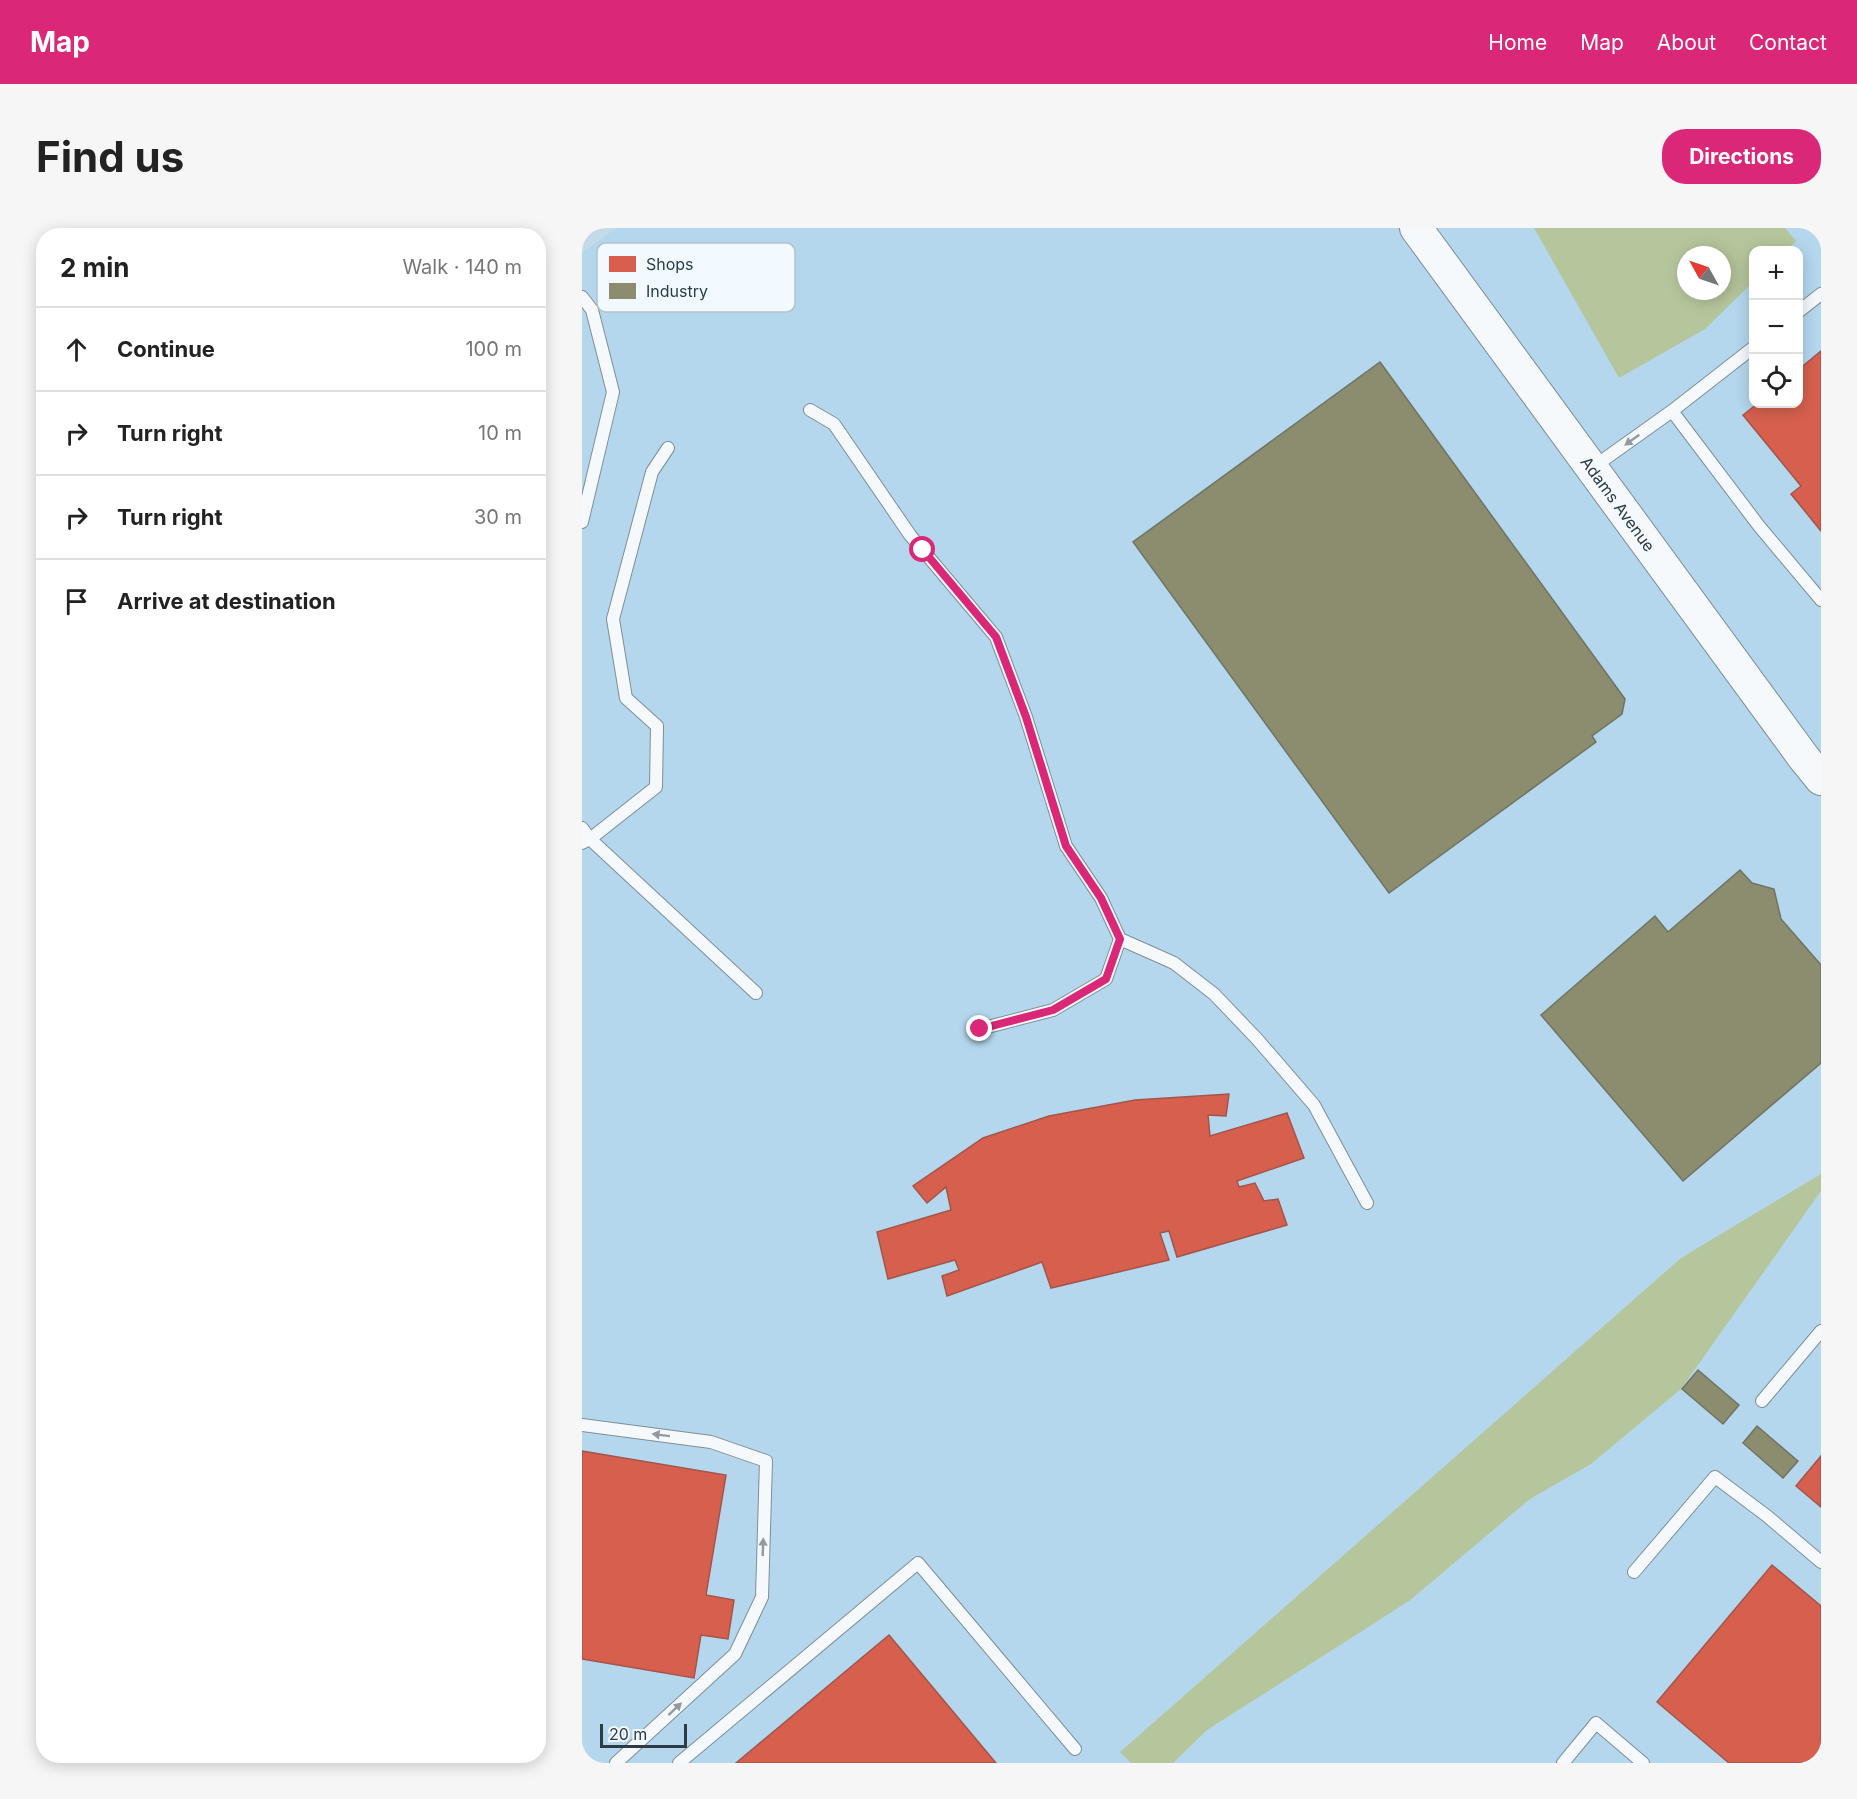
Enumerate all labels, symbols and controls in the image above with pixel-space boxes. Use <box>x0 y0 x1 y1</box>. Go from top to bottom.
text: Map <box>30 25 90 59</box>
text: Home <box>1488 30 1547 55</box>
text: Map <box>1580 30 1624 55</box>
text: About <box>1657 30 1716 55</box>
text: Contact <box>1749 30 1827 55</box>
button: Directions <box>1662 129 1821 184</box>
text: Find us <box>36 131 184 182</box>
legend <box>597 243 795 312</box>
north arrow <box>1677 246 1731 300</box>
map controls <box>1749 246 1803 408</box>
button: + <box>1749 246 1803 300</box>
text: 2 min <box>60 252 130 283</box>
text: Shops <box>646 254 694 274</box>
text: Walk · 140 m <box>402 255 522 279</box>
text: Industry <box>646 281 708 301</box>
button: − <box>1749 300 1803 354</box>
icon: ahead <box>60 333 93 366</box>
text: Continue <box>117 336 215 362</box>
text: 100 m <box>465 337 522 361</box>
button: locate <box>1749 354 1803 408</box>
icon: right <box>60 417 93 450</box>
text: Turn right <box>117 420 223 446</box>
text: 10 m <box>478 421 522 445</box>
one-way arrow <box>1624 434 1640 446</box>
street label: Adams Avenue <box>1577 452 1659 555</box>
icon: right <box>60 501 93 534</box>
text: Turn right <box>117 504 223 530</box>
text: 30 m <box>474 505 522 529</box>
route start <box>909 536 935 562</box>
icon: arrive <box>60 585 93 618</box>
text: Arrive at destination <box>117 588 336 614</box>
route end <box>966 1015 992 1041</box>
one-way arrow <box>651 1430 670 1440</box>
one-way arrow <box>759 1537 768 1556</box>
one-way arrow <box>667 1702 682 1716</box>
scale bar <box>600 1721 687 1748</box>
text: 20 m <box>609 1724 647 1744</box>

